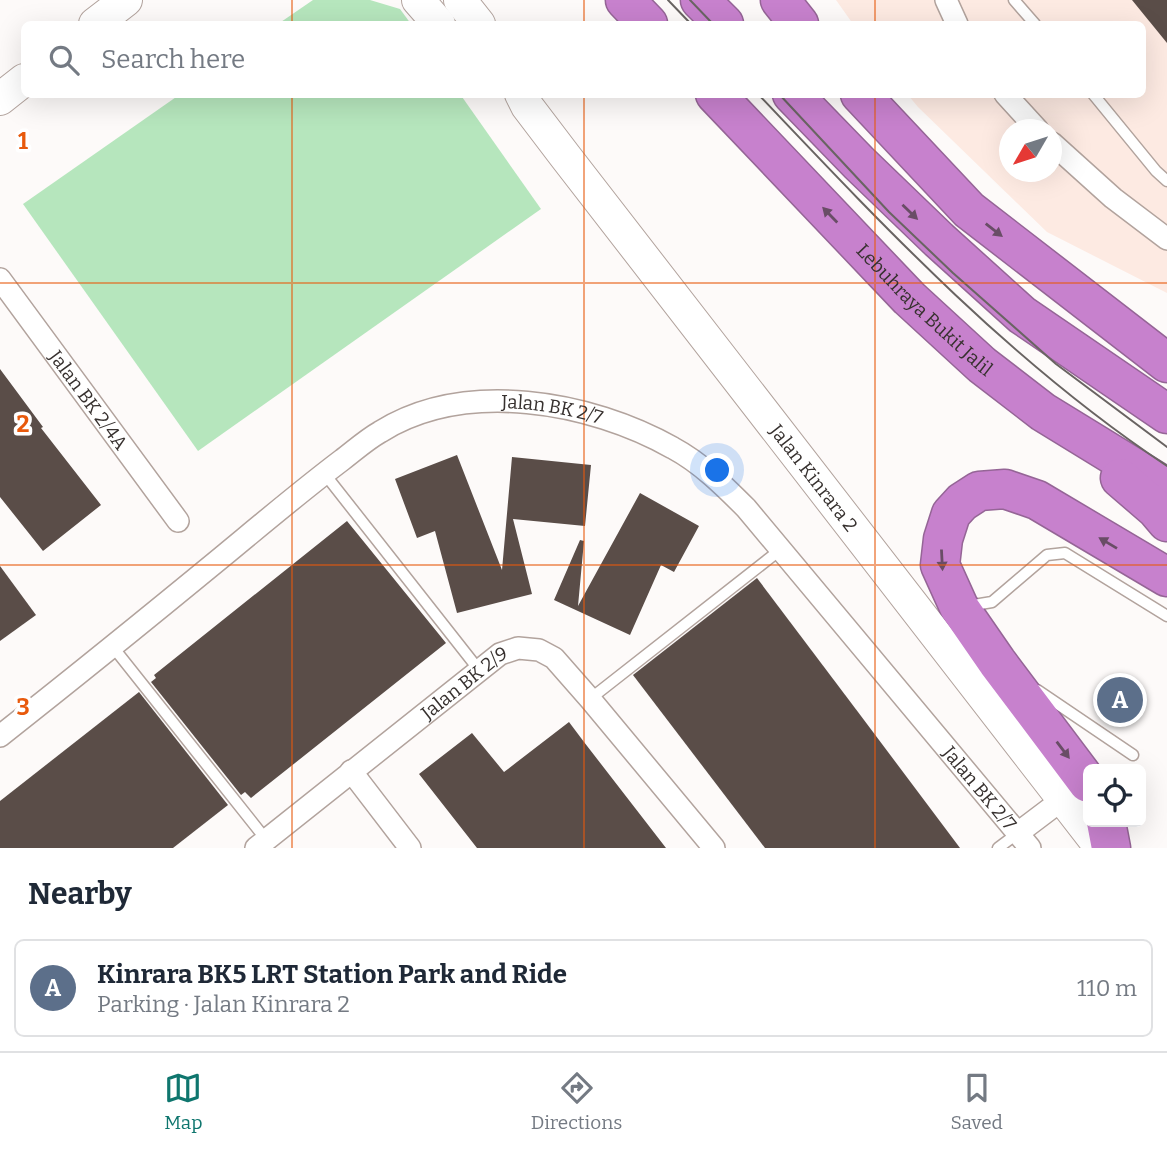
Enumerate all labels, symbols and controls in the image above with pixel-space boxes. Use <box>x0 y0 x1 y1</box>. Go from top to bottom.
search box <box>21 21 1146 98</box>
icon: search <box>45 41 83 79</box>
text: Search here <box>101 44 245 75</box>
north arrow <box>999 119 1062 182</box>
text: 1 <box>18 127 28 155</box>
one-way arrow <box>902 204 918 220</box>
one-way arrow <box>823 207 839 224</box>
one-way arrow <box>985 222 1003 237</box>
street label: Lebuhraya Bukit Jalil <box>852 239 997 381</box>
street label: Jalan BK 2/4A <box>44 345 133 455</box>
street label: Jalan BK 2/7 <box>500 390 606 429</box>
text: 2 <box>17 410 30 438</box>
street label: Jalan Kinrara 2 <box>764 419 862 536</box>
your location <box>700 453 734 487</box>
one-way arrow <box>1099 536 1118 549</box>
one-way arrow <box>937 550 948 572</box>
street label: Jalan BK 2/9 <box>416 642 510 725</box>
pin: A <box>1097 674 1143 726</box>
text: 3 <box>16 693 30 721</box>
street label: Jalan BK 2/7 <box>937 741 1022 835</box>
one-way arrow <box>1056 741 1070 759</box>
map controls <box>1083 764 1146 827</box>
button: locate <box>1083 764 1146 827</box>
text: Nearby <box>28 876 132 912</box>
text: Kinrara BK5 LRT Station Park and Ride <box>97 959 567 990</box>
text: A <box>45 974 61 1002</box>
text: 110 m <box>1077 974 1137 1002</box>
text: Parking · Jalan Kinrara 2 <box>97 990 350 1018</box>
tab: Map <box>164 1069 203 1134</box>
tab: Directions <box>531 1069 622 1134</box>
tab: Saved <box>951 1069 1003 1134</box>

